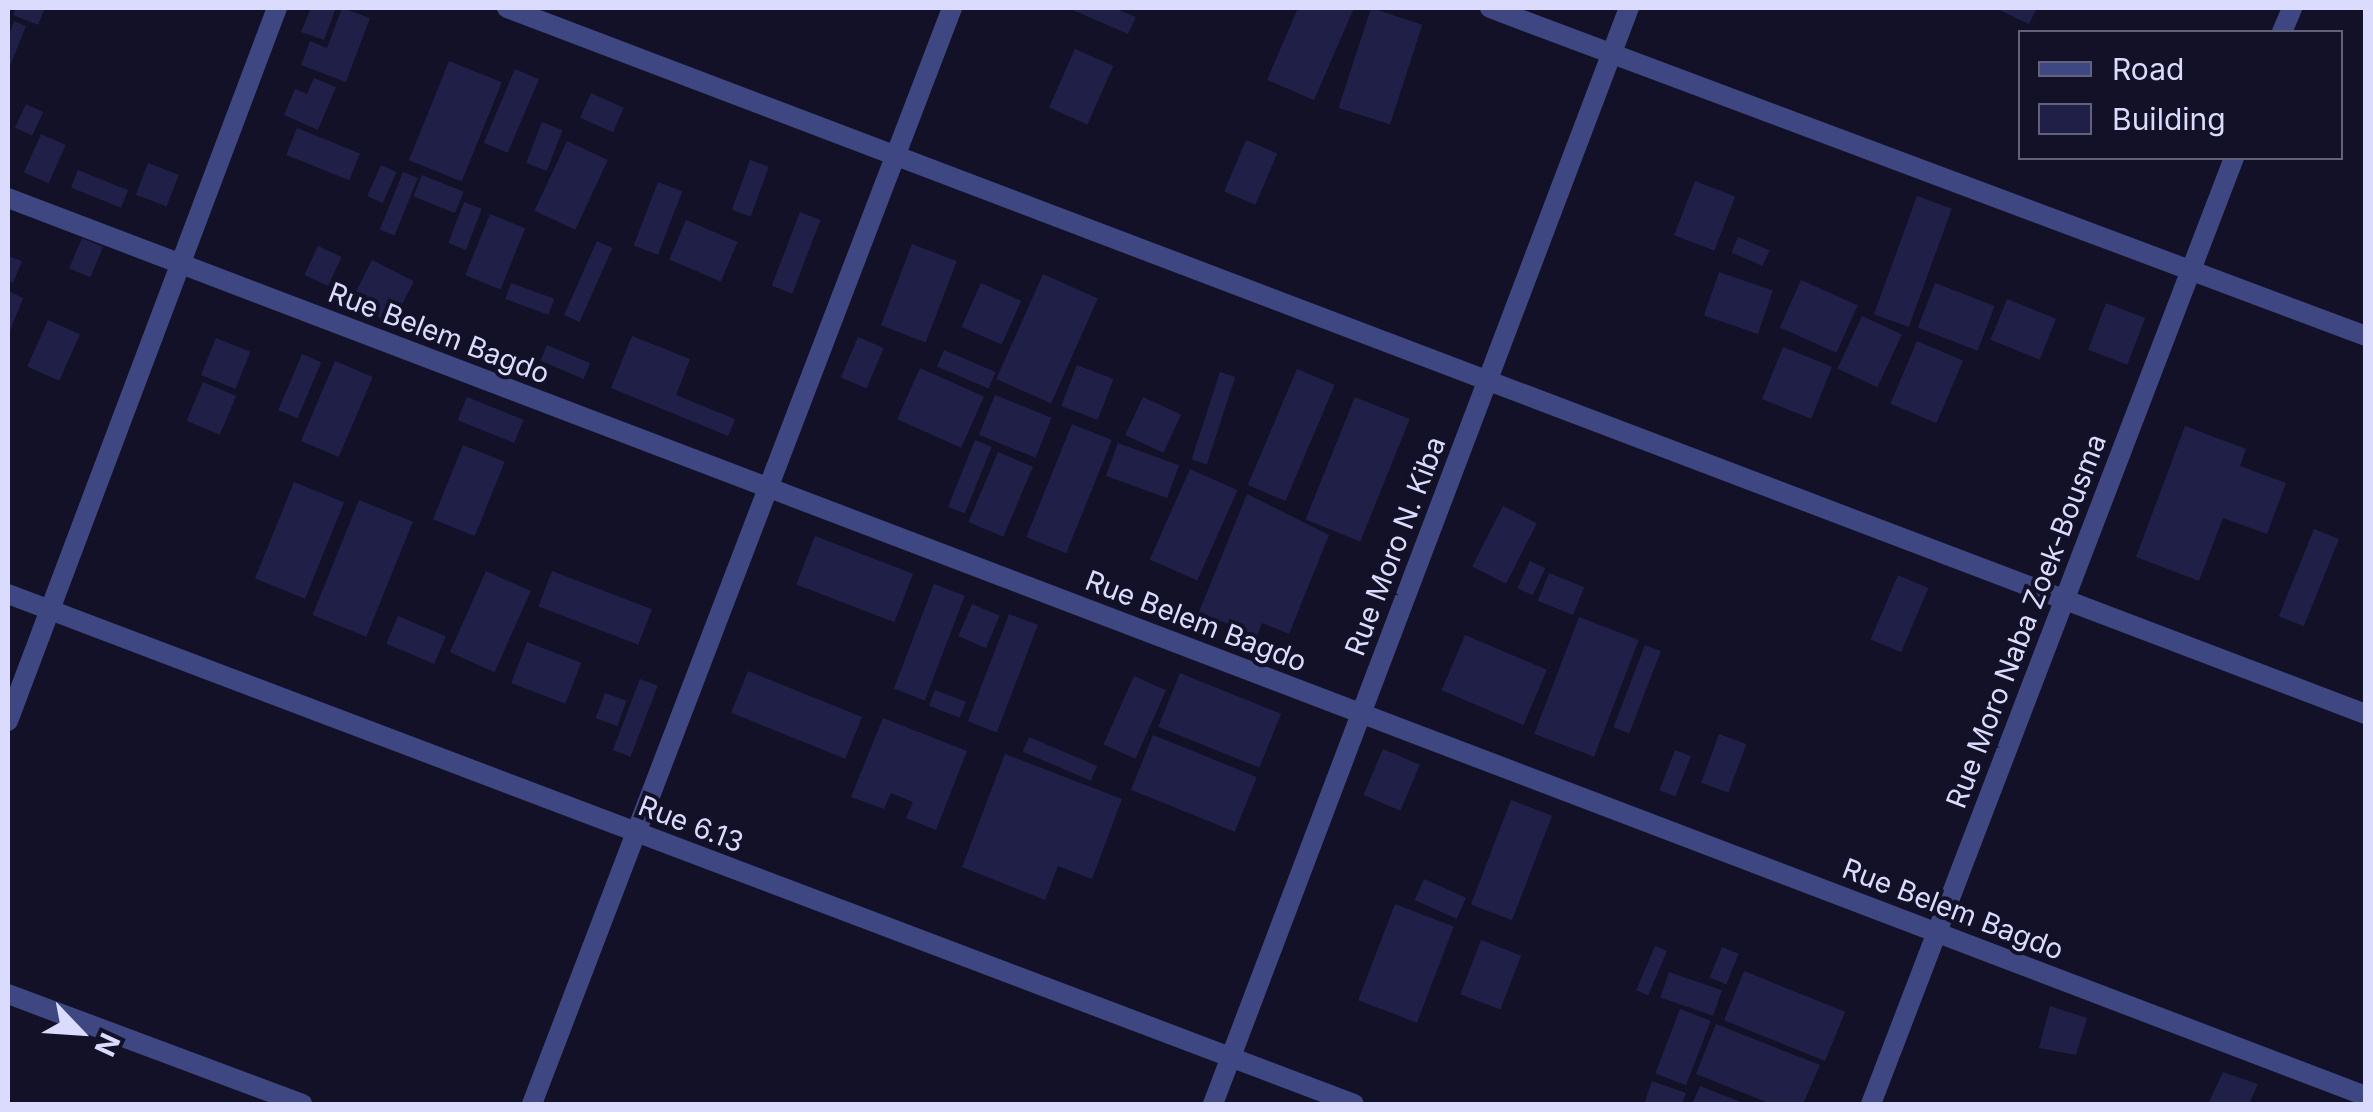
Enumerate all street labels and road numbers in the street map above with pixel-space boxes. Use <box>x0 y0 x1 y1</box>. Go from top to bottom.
street label: Rue Belem Bagdo <box>324 275 554 391</box>
street label: Rue Moro Naba Zoek-Bousma <box>1939 429 2113 813</box>
street label: Rue Moro N. Kiba <box>1338 432 1452 660</box>
street label: Rue Belem Bagdo <box>1081 563 1311 679</box>
street label: Rue 6.13 <box>634 789 748 859</box>
street label: Rue Belem Bagdo <box>1838 851 2068 967</box>

